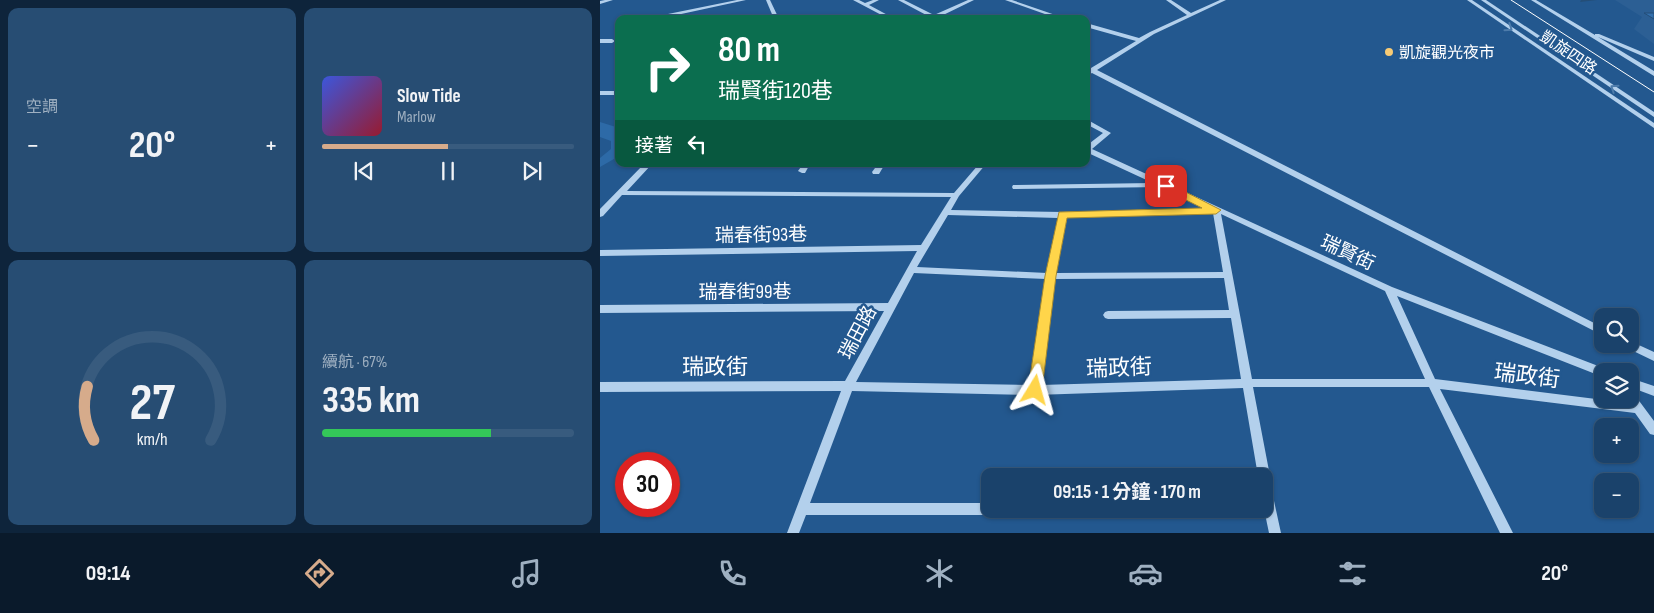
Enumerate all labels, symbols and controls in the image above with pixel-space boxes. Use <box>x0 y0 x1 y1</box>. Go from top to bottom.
one-way arrow <box>1504 21 1513 31</box>
street label: 凱旋四路 <box>1536 27 1600 79</box>
text: 80 m <box>718 29 780 72</box>
icon: right <box>635 35 700 100</box>
place label: 凱旋觀光夜市 <box>1399 44 1495 63</box>
marker: 凱旋觀光夜市 <box>1383 46 1395 58</box>
text: 瑞賢街120巷 <box>718 78 833 105</box>
one-way arrow <box>1610 84 1619 94</box>
text: Slow Tide <box>397 85 461 108</box>
text: 空調 <box>26 98 58 117</box>
text: Marlow <box>397 108 436 127</box>
text: 20° <box>129 123 175 168</box>
text: − <box>26 129 40 162</box>
text: + <box>264 129 278 162</box>
icon: left <box>683 130 711 158</box>
text: 接著 <box>635 135 673 158</box>
icon: previous <box>350 157 378 185</box>
icon: pause <box>434 157 462 185</box>
icon: next <box>518 157 546 185</box>
pin <box>1145 165 1187 207</box>
icon: arrive <box>1152 172 1180 200</box>
street label: 瑞春街93巷 <box>715 223 807 248</box>
street label: 瑞賢街 <box>1317 231 1378 276</box>
street label: 瑞春街99巷 <box>699 281 791 304</box>
street label: 瑞田路 <box>835 302 882 363</box>
map controls <box>1594 308 1639 518</box>
button: search <box>1594 308 1639 353</box>
text: 續航 · 67% <box>322 353 387 372</box>
street label: 瑞政街 <box>682 354 748 381</box>
street label: 瑞政街 <box>1086 354 1153 383</box>
street label: 瑞政街 <box>1492 359 1561 394</box>
position arrow <box>1008 363 1060 415</box>
button: layers <box>1594 363 1639 408</box>
text: 27 <box>129 372 175 435</box>
text: 335 km <box>322 378 420 423</box>
button: + <box>1594 418 1639 463</box>
text: km/h <box>137 429 167 450</box>
speed limit sign: 30 <box>615 452 680 517</box>
button: − <box>1594 473 1639 518</box>
text: 09:15 · 1 分鐘 · 170 m <box>1053 481 1201 504</box>
icon: directions <box>302 556 337 591</box>
icon: music <box>509 556 544 591</box>
icon: phone <box>715 556 750 591</box>
icon: climate <box>922 556 957 591</box>
icon: car <box>1128 556 1163 591</box>
icon: filters <box>1335 556 1370 591</box>
text: 09:14 <box>86 560 131 587</box>
text: 20° <box>1541 560 1568 587</box>

